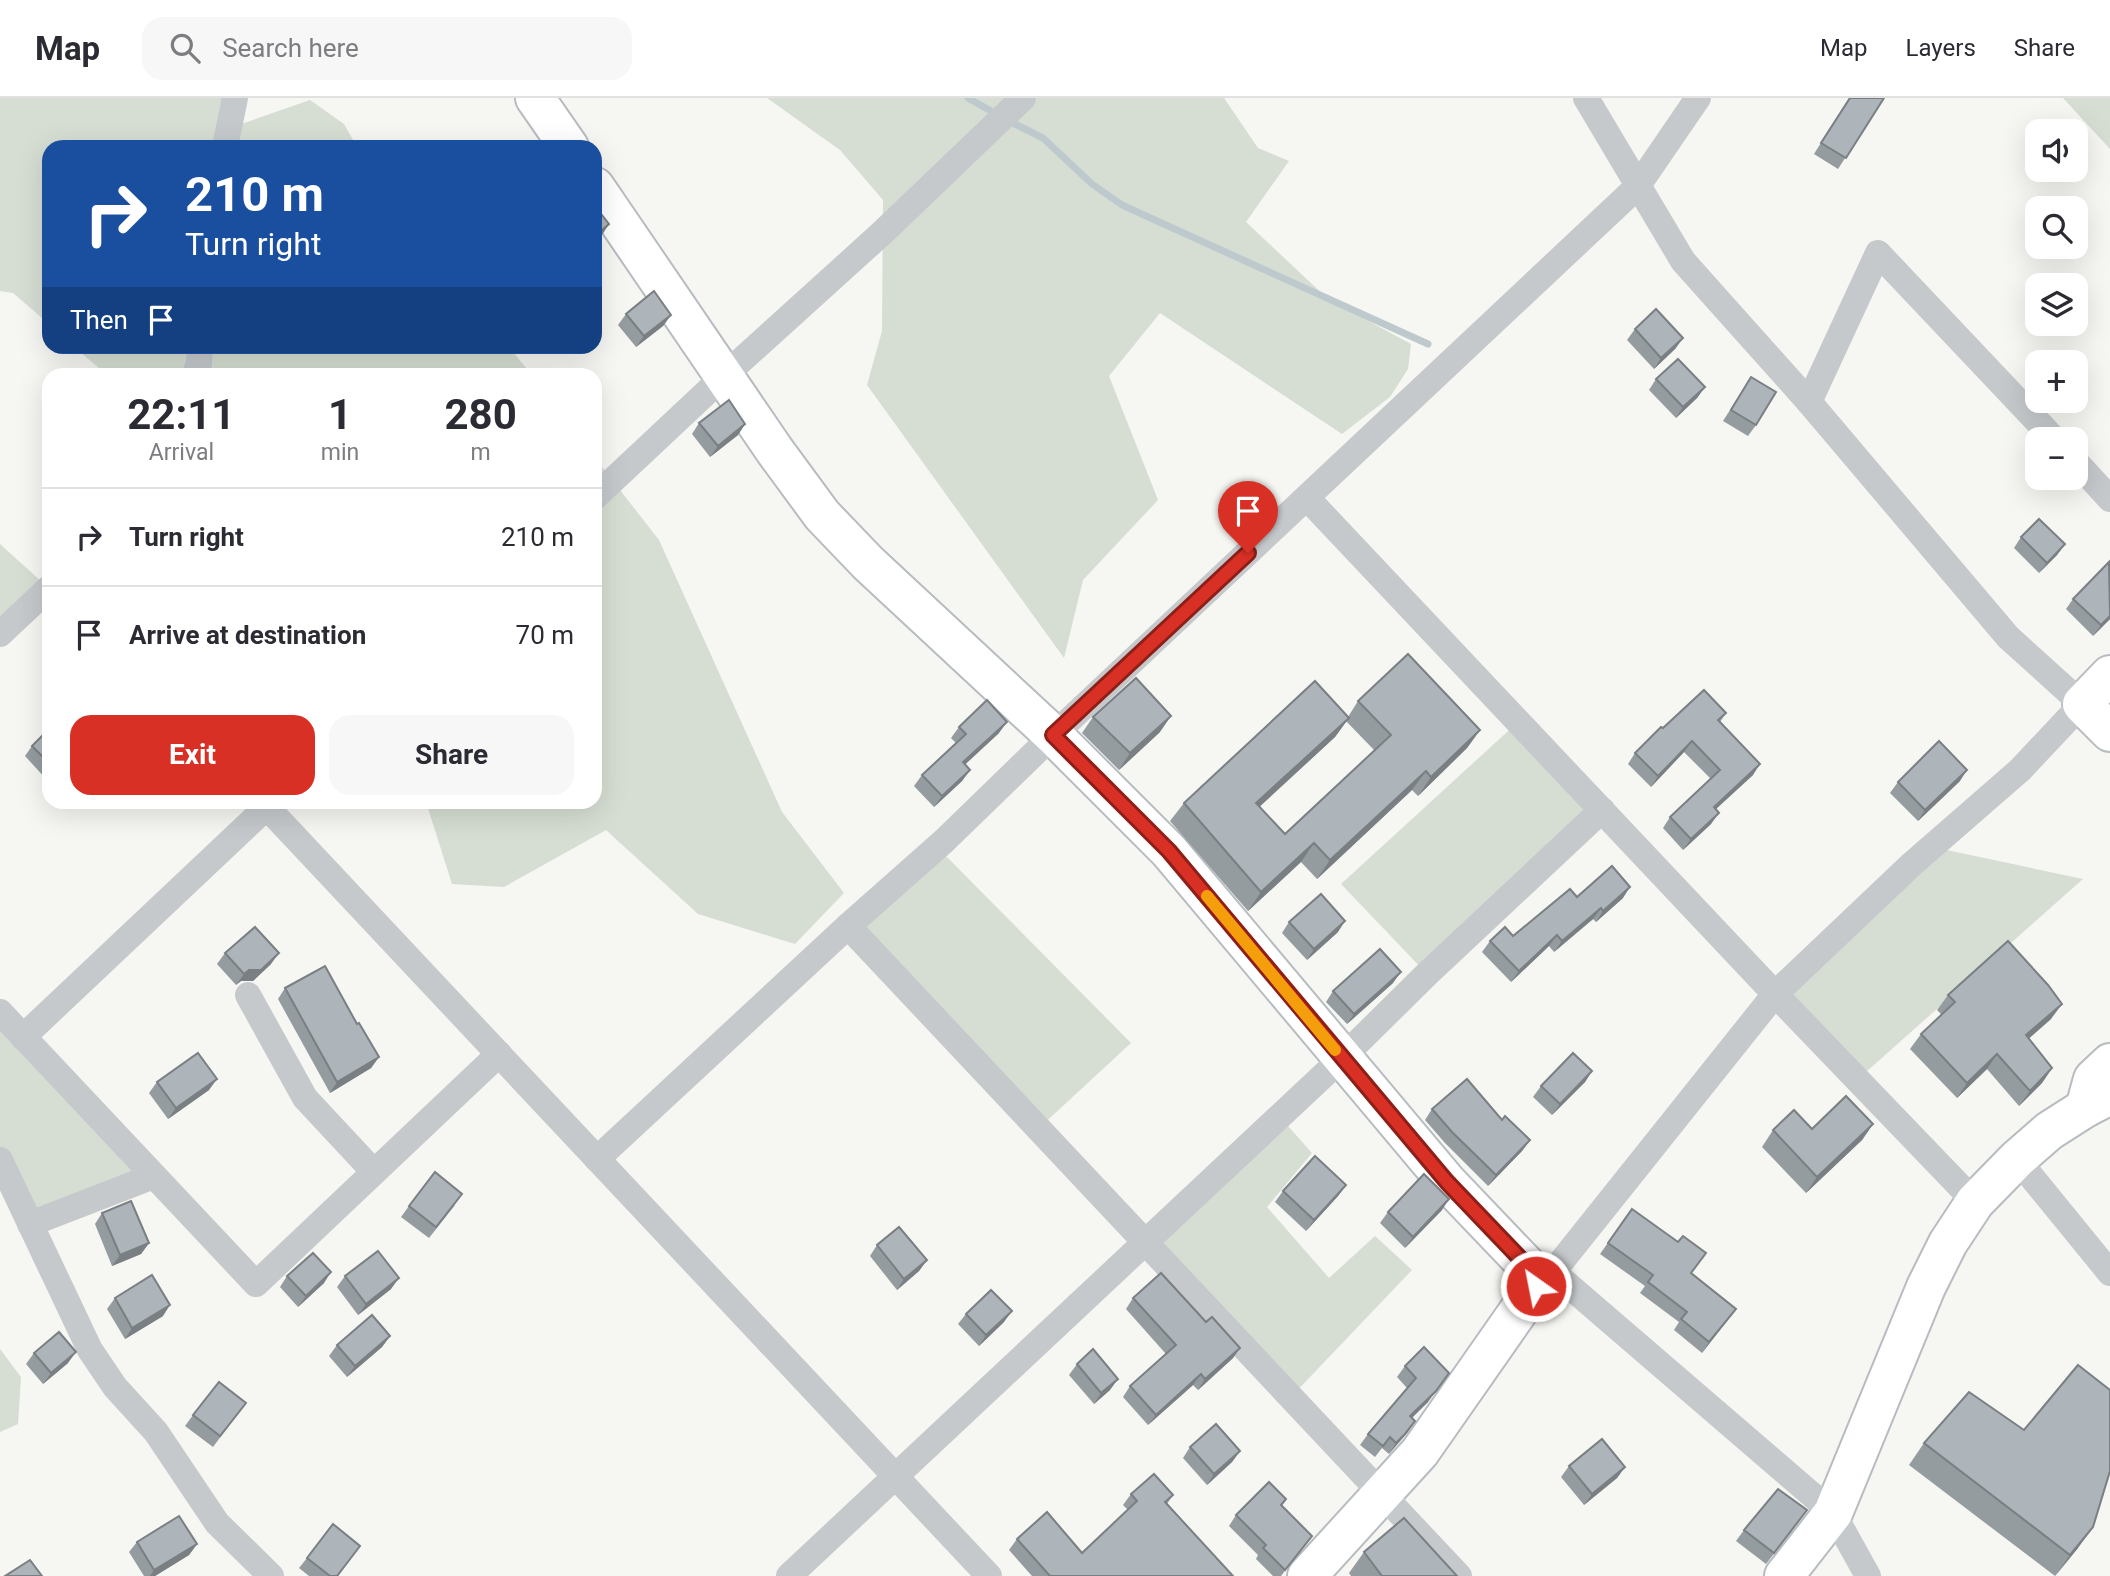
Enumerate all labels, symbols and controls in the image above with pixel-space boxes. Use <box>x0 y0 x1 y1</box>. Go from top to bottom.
search box <box>142 17 632 80</box>
text: Map <box>35 29 100 68</box>
icon: search <box>166 29 204 67</box>
text: Search here <box>222 33 359 63</box>
text: Map <box>1820 34 1868 62</box>
text: Layers <box>1906 34 1976 62</box>
text: Share <box>2014 34 2075 62</box>
map controls <box>2025 119 2088 490</box>
button: sound <box>2025 119 2088 182</box>
text: 210 m <box>185 166 324 223</box>
icon: right <box>70 168 161 259</box>
button: search <box>2025 196 2088 259</box>
text: Turn right <box>185 225 321 263</box>
button: layers <box>2025 273 2088 336</box>
icon: arrive <box>142 301 180 339</box>
text: Then <box>70 305 128 335</box>
button: + <box>2025 350 2088 413</box>
text: 22:11 <box>127 390 235 439</box>
text: 1 <box>328 390 352 439</box>
text: 280 <box>444 390 517 439</box>
button: − <box>2025 427 2088 490</box>
text: Arrival <box>149 439 214 466</box>
text: min <box>321 439 359 466</box>
text: m <box>471 439 491 466</box>
pin <box>1218 481 1278 553</box>
icon: arrive <box>1229 492 1267 530</box>
icon: right <box>70 518 108 556</box>
text: Turn right <box>129 522 244 552</box>
text: 210 m <box>501 522 574 552</box>
icon: arrive <box>70 616 108 654</box>
text: Arrive at destination <box>129 620 366 650</box>
text: 70 m <box>516 620 574 650</box>
button: Exit <box>70 715 315 795</box>
button: Share <box>329 715 574 795</box>
position arrow <box>1499 1249 1573 1323</box>

